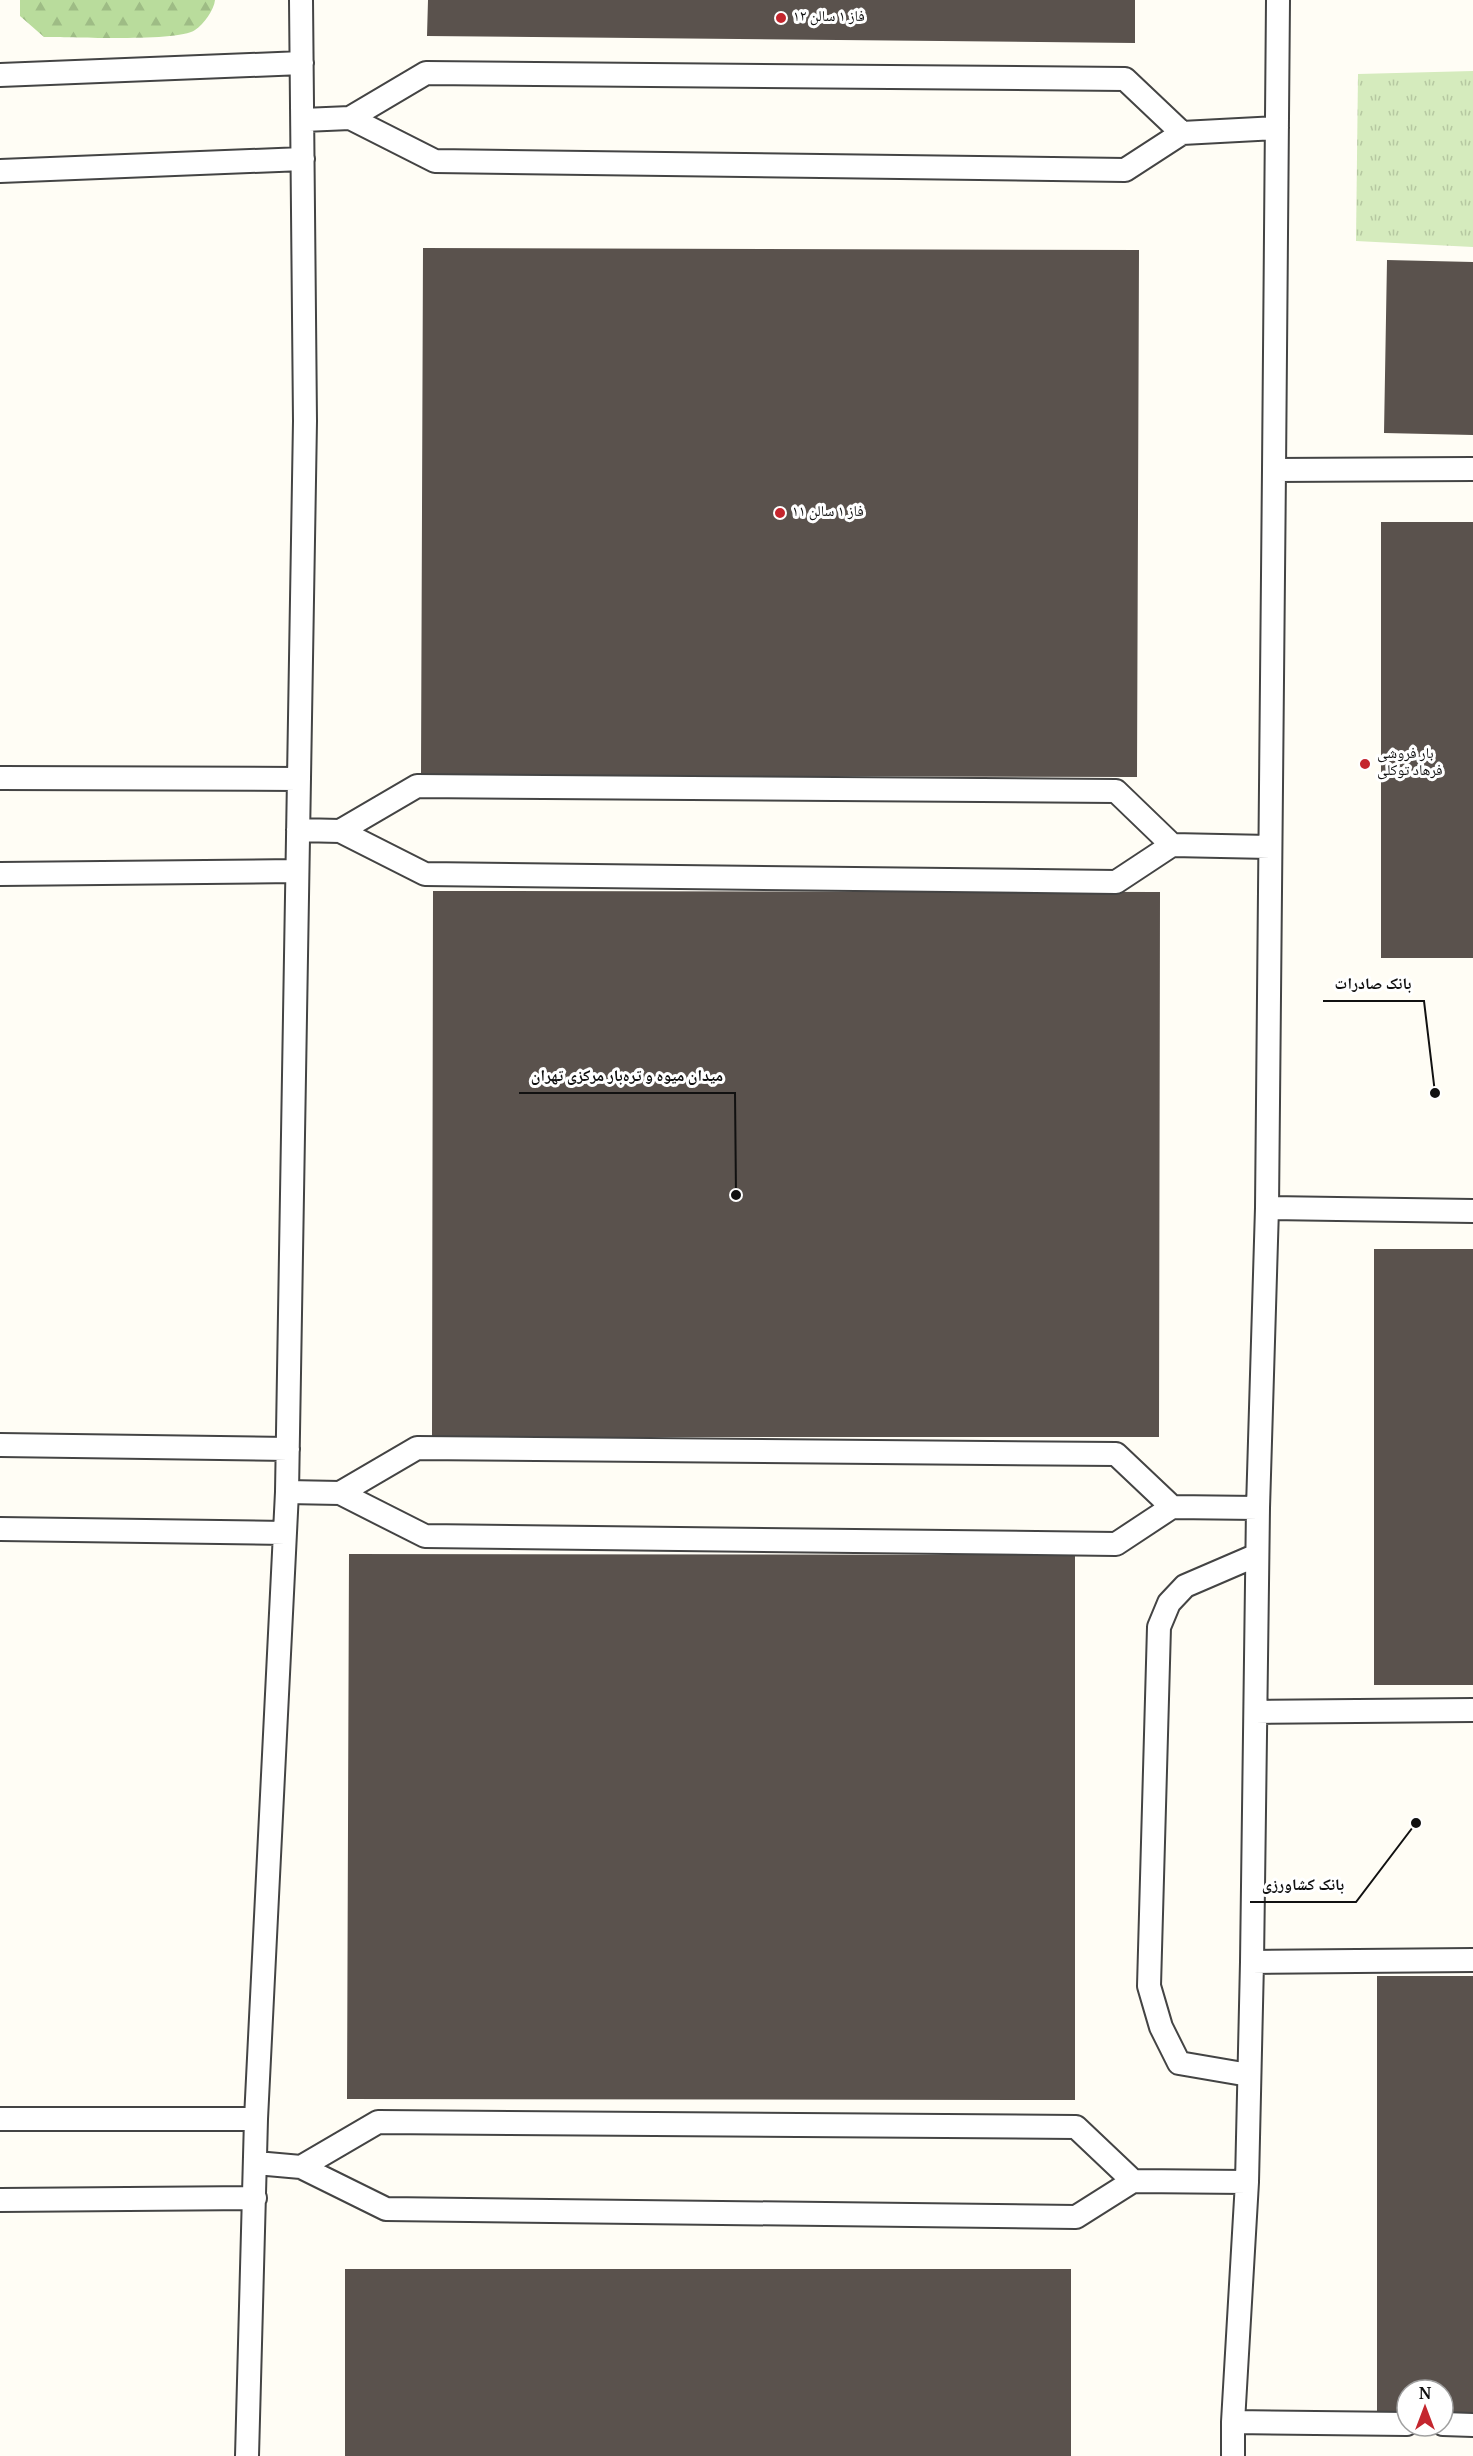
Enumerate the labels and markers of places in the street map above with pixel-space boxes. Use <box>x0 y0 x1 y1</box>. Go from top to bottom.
place label: فاز ۱ سالن ۱۲ <box>793 5 865 31</box>
marker: فاز ۱ سالن ۱۲ <box>774 11 788 25</box>
place label: فاز ۱ سالن ۱۱ <box>792 500 864 526</box>
marker: فاز ۱ سالن ۱۱ <box>773 506 787 520</box>
place label: بار فروشی فرهاد توکلی <box>1377 742 1443 785</box>
marker: بار فروشی فرهاد توکلی <box>1358 757 1372 771</box>
callout: بانک صادرات <box>1323 967 1424 1001</box>
callout: میدان میوه و تره‌بار مرکزی تهران <box>519 1059 735 1093</box>
callout: بانک کشاورزی <box>1250 1868 1356 1902</box>

